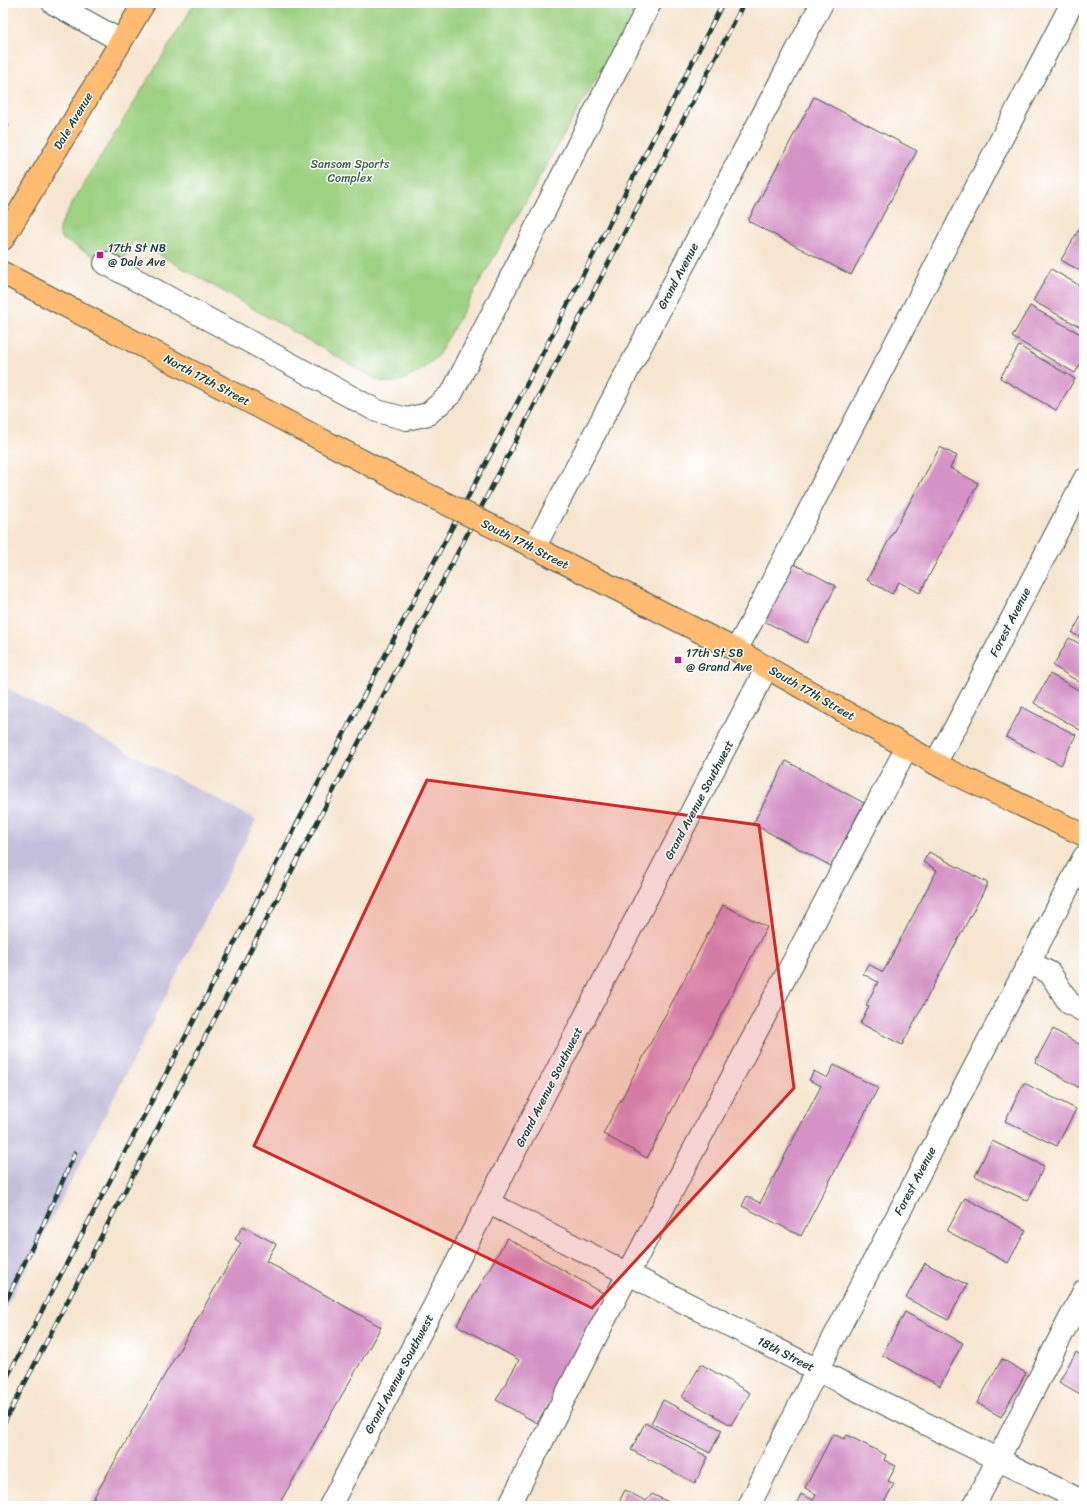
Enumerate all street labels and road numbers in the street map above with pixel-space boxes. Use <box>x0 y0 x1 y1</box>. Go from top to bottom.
street label: Dale Avenue <box>47 88 99 154</box>
street label: Grand Avenue <box>651 239 705 313</box>
street label: North 17th Street <box>160 348 254 412</box>
street label: South 17th Street <box>477 512 573 576</box>
street label: Forest Avenue <box>983 583 1037 661</box>
street label: South 17th Street <box>765 659 859 727</box>
street label: Grand Avenue Southwest <box>658 736 740 864</box>
street label: Grand Avenue Southwest <box>509 1023 589 1151</box>
street label: Forest Avenue <box>888 1142 942 1220</box>
street label: Grand Avenue Southwest <box>358 1310 440 1438</box>
street label: 18th Street <box>753 1330 819 1378</box>

